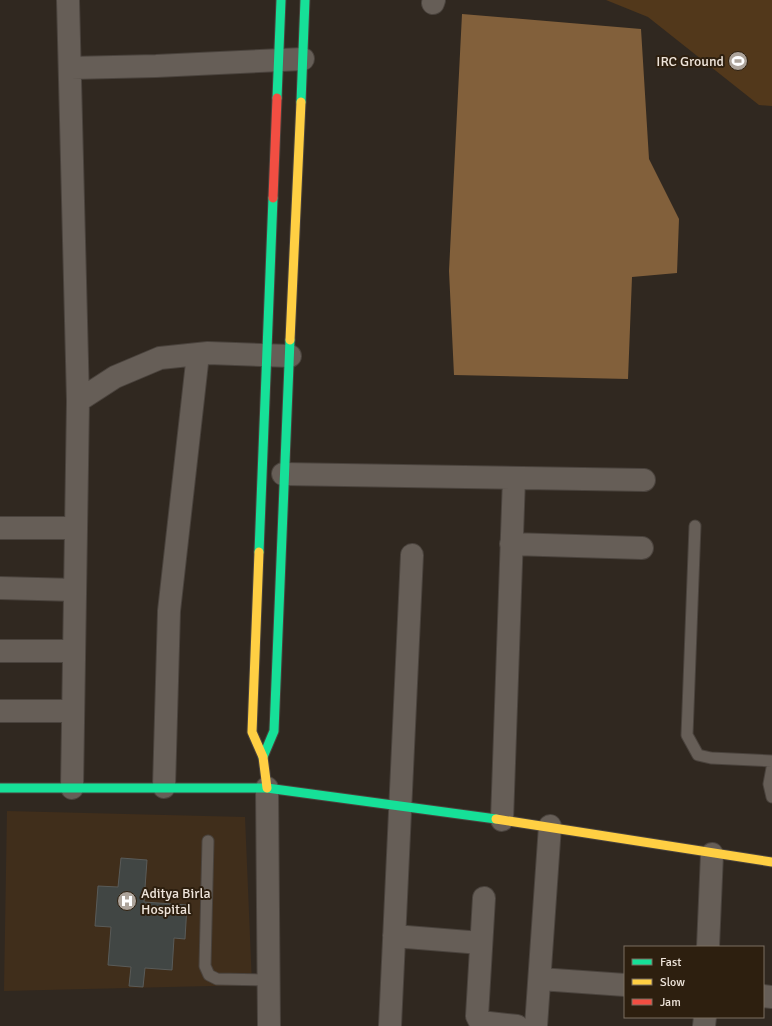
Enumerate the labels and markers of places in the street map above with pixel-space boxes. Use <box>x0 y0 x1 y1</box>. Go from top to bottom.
sports icon: IRC Ground <box>727 50 749 72</box>
place label: IRC Ground <box>656 53 724 70</box>
place label: Aditya Birla Hospital <box>141 885 211 918</box>
hospital icon: Aditya Birla Hospital <box>116 890 138 912</box>

